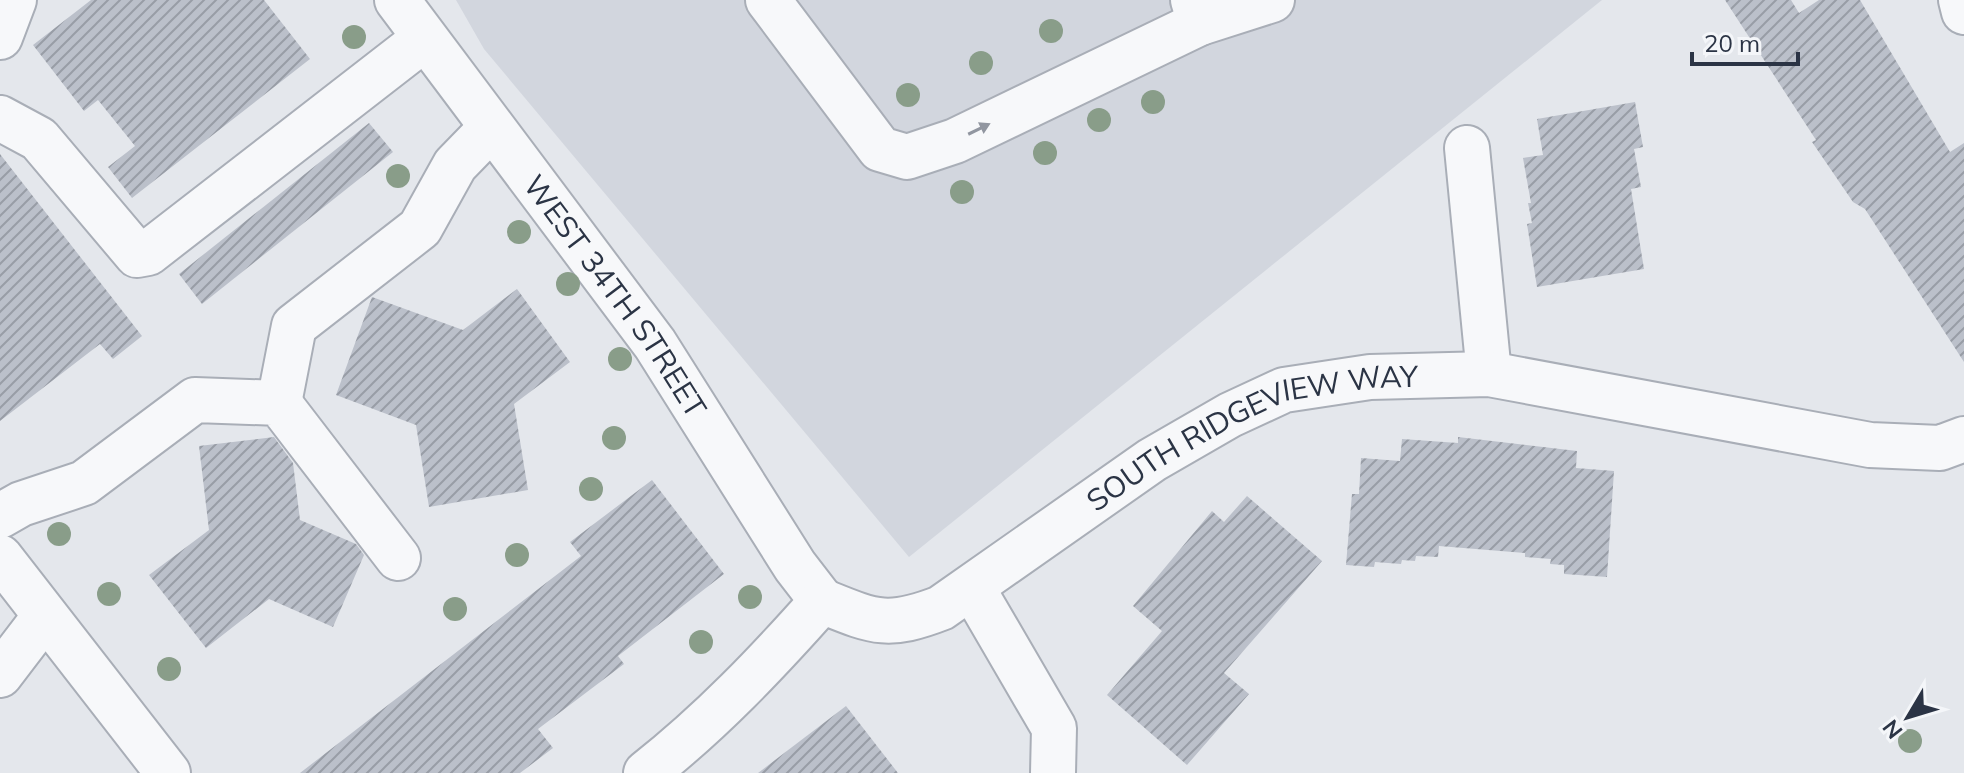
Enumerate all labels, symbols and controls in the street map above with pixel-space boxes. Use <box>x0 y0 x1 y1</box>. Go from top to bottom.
scale bar <box>1692 16 1798 66</box>
text: 20 m <box>1704 28 1760 58</box>
one-way arrow <box>968 122 991 136</box>
street label: WEST 34TH STREET <box>516 167 715 424</box>
street label: SOUTH RIDGEVIEW WAY <box>1079 357 1419 519</box>
north arrow <box>1868 677 1948 757</box>
text: N <box>1876 714 1908 744</box>

